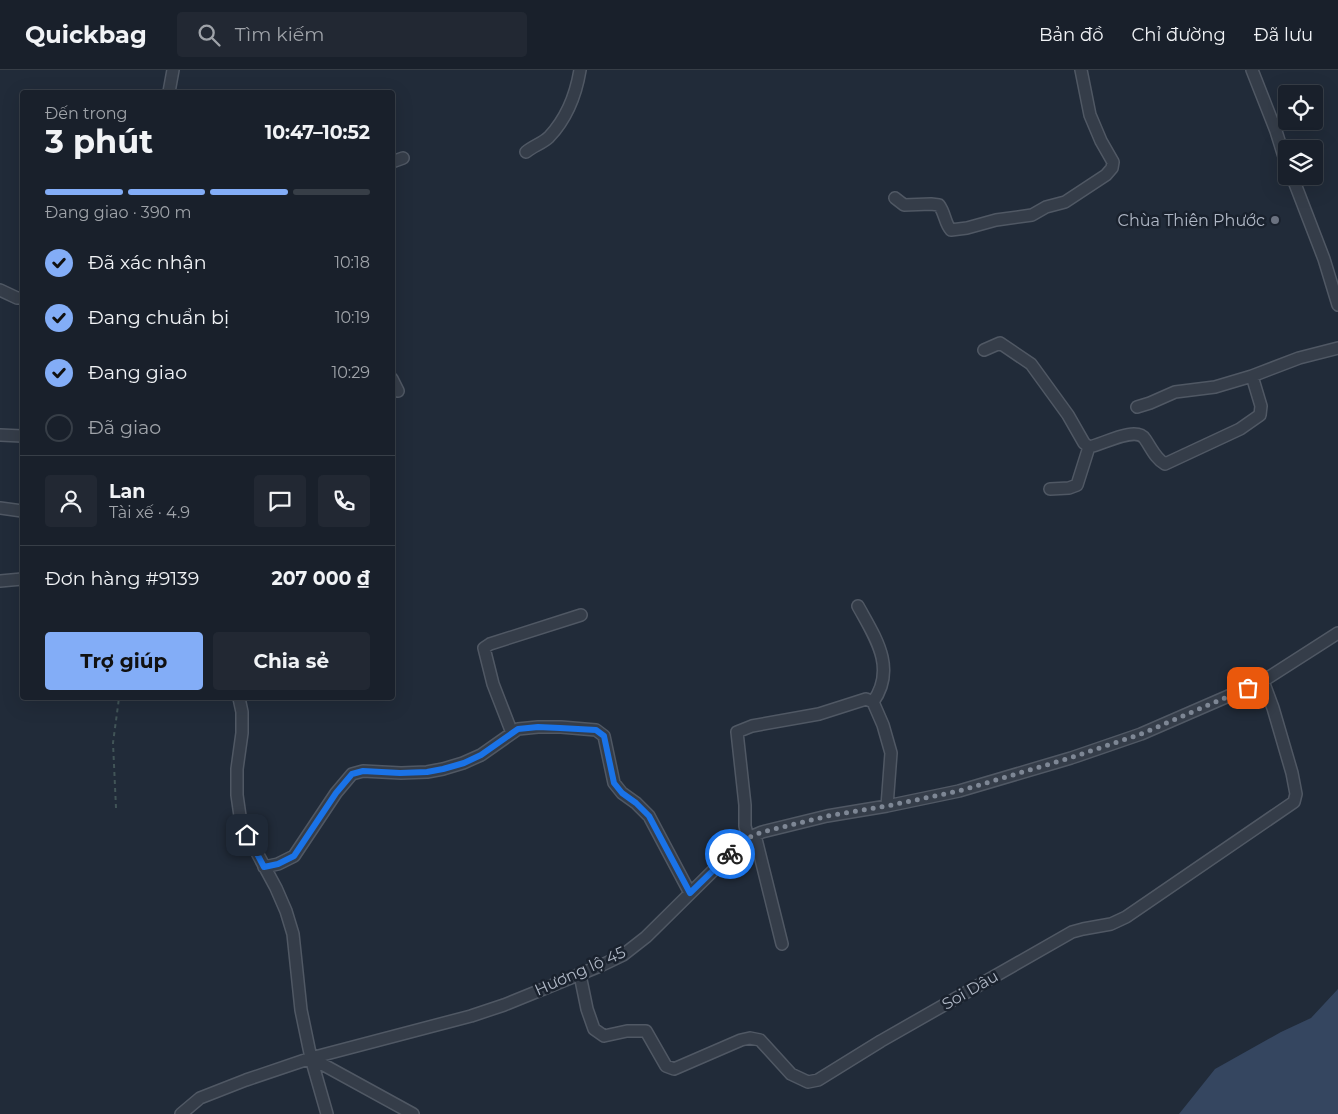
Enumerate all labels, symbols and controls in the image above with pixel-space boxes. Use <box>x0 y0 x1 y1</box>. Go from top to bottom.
search box <box>177 12 527 57</box>
text: Quickbag <box>25 20 147 49</box>
icon: search <box>195 21 223 49</box>
text: Tìm kiếm <box>235 23 324 46</box>
text: Bản đồ <box>1039 24 1104 46</box>
text: Chỉ đường <box>1132 24 1226 46</box>
text: Đã lưu <box>1254 24 1313 46</box>
map controls <box>1278 85 1323 185</box>
button: locate <box>1278 85 1323 130</box>
text: Đến trong <box>45 104 128 123</box>
text: 10:47–10:52 <box>265 121 370 144</box>
text: 3 phút <box>45 122 153 161</box>
button: layers <box>1278 140 1323 185</box>
text: Đang giao · 390 m <box>45 203 191 222</box>
place label: Chùa Thiên Phước <box>1118 211 1265 230</box>
marker: Chùa Thiên Phước <box>1269 214 1281 226</box>
icon: check <box>45 249 73 277</box>
text: Đã xác nhận <box>88 251 207 274</box>
text: 10:18 <box>334 253 370 272</box>
icon: check <box>45 304 73 332</box>
text: Đang chuẩn bị <box>88 306 229 329</box>
text: 10:19 <box>335 308 370 327</box>
icon: check <box>45 359 73 387</box>
text: Đang giao <box>88 361 187 384</box>
text: 10:29 <box>331 363 370 382</box>
text: Đã giao <box>88 416 161 439</box>
button: person <box>45 475 97 527</box>
button: chat <box>254 475 306 527</box>
button: phone <box>318 475 370 527</box>
text: Lan <box>109 480 145 503</box>
text: Tài xế · 4.9 <box>109 503 190 522</box>
text: Đơn hàng #9139 <box>45 567 199 590</box>
text: 207 000 ₫ <box>272 567 370 590</box>
button: Trợ giúp <box>45 632 203 690</box>
button: Chia sẻ <box>213 632 370 690</box>
pin <box>1227 667 1269 709</box>
icon: bag <box>1234 674 1262 702</box>
pin <box>226 814 268 856</box>
icon: home <box>233 821 261 849</box>
courier <box>705 829 755 879</box>
icon: bike <box>716 840 744 868</box>
street label: Hương lộ 45 <box>532 942 628 1000</box>
street label: Soi Dâu <box>938 966 1002 1014</box>

